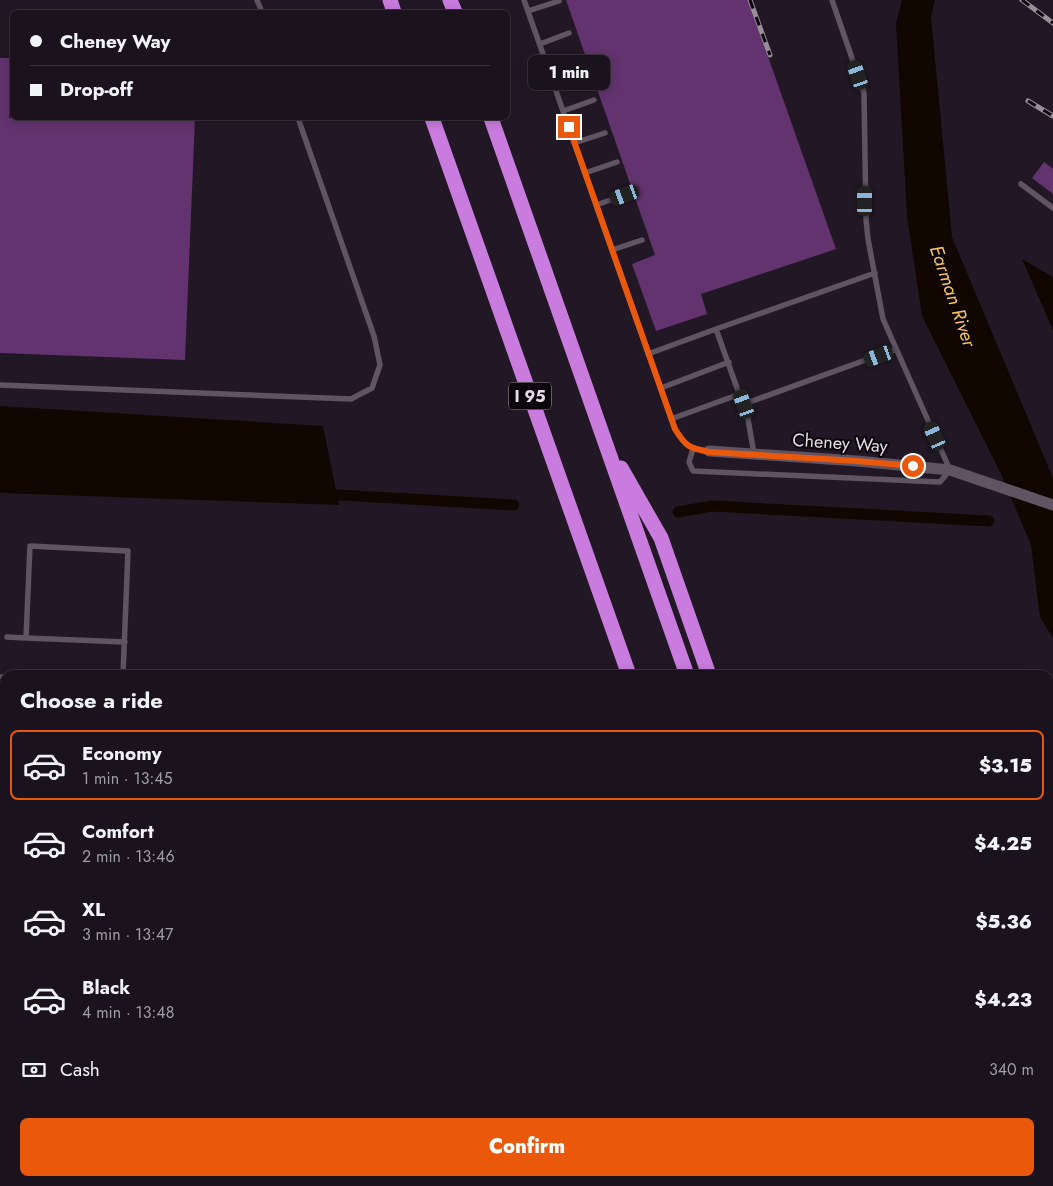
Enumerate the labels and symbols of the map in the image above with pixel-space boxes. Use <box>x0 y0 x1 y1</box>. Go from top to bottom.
callout: 1 min <box>528 54 610 90</box>
car <box>846 58 869 92</box>
route end <box>558 116 580 138</box>
car <box>608 183 641 207</box>
car <box>857 186 872 216</box>
water label: Earman River <box>923 241 984 352</box>
car <box>862 344 895 368</box>
road number: I 95 <box>509 382 551 410</box>
car <box>731 387 756 421</box>
car <box>922 419 947 453</box>
street label: Cheney Way <box>792 427 889 459</box>
route start <box>902 455 924 477</box>

